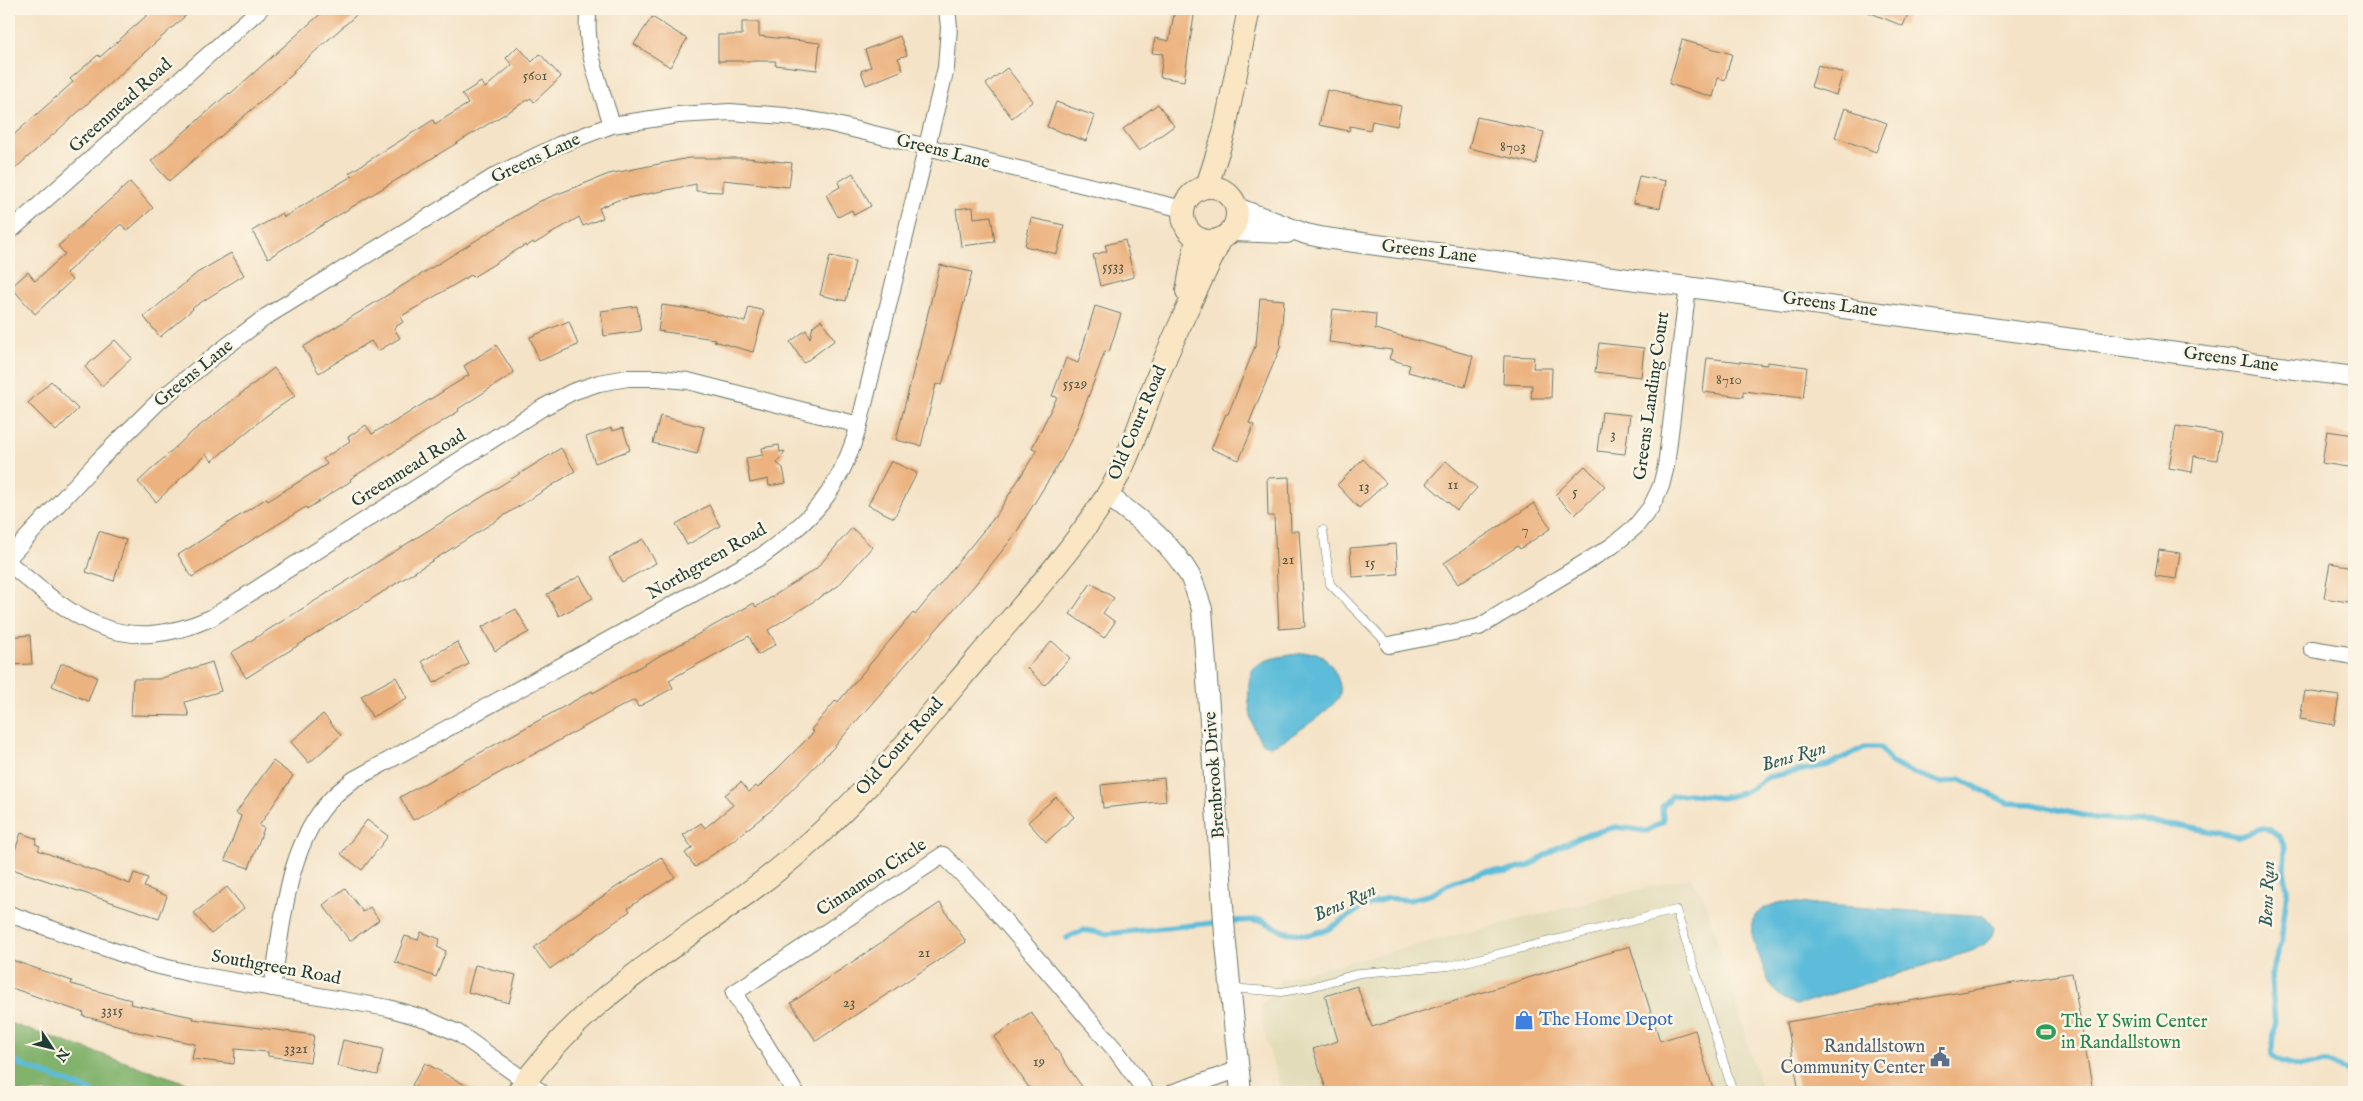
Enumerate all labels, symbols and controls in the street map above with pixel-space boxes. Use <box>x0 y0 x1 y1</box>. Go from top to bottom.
street label: Greenmead Road <box>65 53 178 158</box>
house number: 5601 <box>523 66 547 85</box>
street label: Greens Lane <box>488 128 584 190</box>
street label: Greens Lane <box>894 129 992 175</box>
house number: 8703 <box>1500 137 1526 156</box>
street label: Greens Lane <box>1380 235 1478 269</box>
house number: 5533 <box>1102 257 1124 276</box>
street label: Greens Lane <box>1781 287 1879 323</box>
street label: Greens Landing Court <box>1629 310 1675 482</box>
street label: Greens Lane <box>150 335 238 413</box>
street label: Greens Lane <box>2182 342 2280 378</box>
street label: Old Court Road <box>1103 362 1173 484</box>
house number: 8710 <box>1716 370 1742 389</box>
house number: 5529 <box>1063 374 1087 393</box>
street label: Greenmead Road <box>347 424 471 513</box>
house number: 3 <box>1610 425 1616 444</box>
house number: 11 <box>1447 475 1459 494</box>
house number: 13 <box>1358 477 1370 496</box>
house number: 5 <box>1572 482 1578 501</box>
street label: Northgreen Road <box>643 518 771 606</box>
house number: 7 <box>1521 520 1529 539</box>
house number: 21 <box>1282 550 1294 569</box>
house number: 15 <box>1364 553 1376 572</box>
street label: Old Court Road <box>851 693 949 801</box>
street label: Brenbrook Drive <box>1199 711 1231 839</box>
water label: Bens Run <box>1759 736 1829 778</box>
street label: Cinnamon Circle <box>813 834 931 922</box>
water label: Bens Run <box>2255 860 2281 928</box>
water label: Bens Run <box>1310 878 1380 928</box>
house number: 21 <box>918 943 930 962</box>
street label: Southgreen Road <box>209 945 343 991</box>
house number: 23 <box>843 993 855 1012</box>
house number: 3315 <box>101 1001 124 1020</box>
shop icon: The Home Depot <box>1513 1009 1535 1031</box>
place label: The Home Depot <box>1539 1009 1673 1032</box>
place label: The Y Swim Center in Randallstown <box>2061 1011 2208 1055</box>
sports icon: The Y Swim Center in Randallstown <box>2035 1021 2057 1043</box>
north arrow <box>28 1024 78 1074</box>
place label: Randallstown Community Center <box>1780 1036 1925 1080</box>
house number: 3321 <box>284 1039 308 1058</box>
text: N <box>51 1044 73 1065</box>
public building icon: Randallstown Community Center <box>1929 1046 1951 1068</box>
house number: 19 <box>1033 1052 1045 1071</box>

